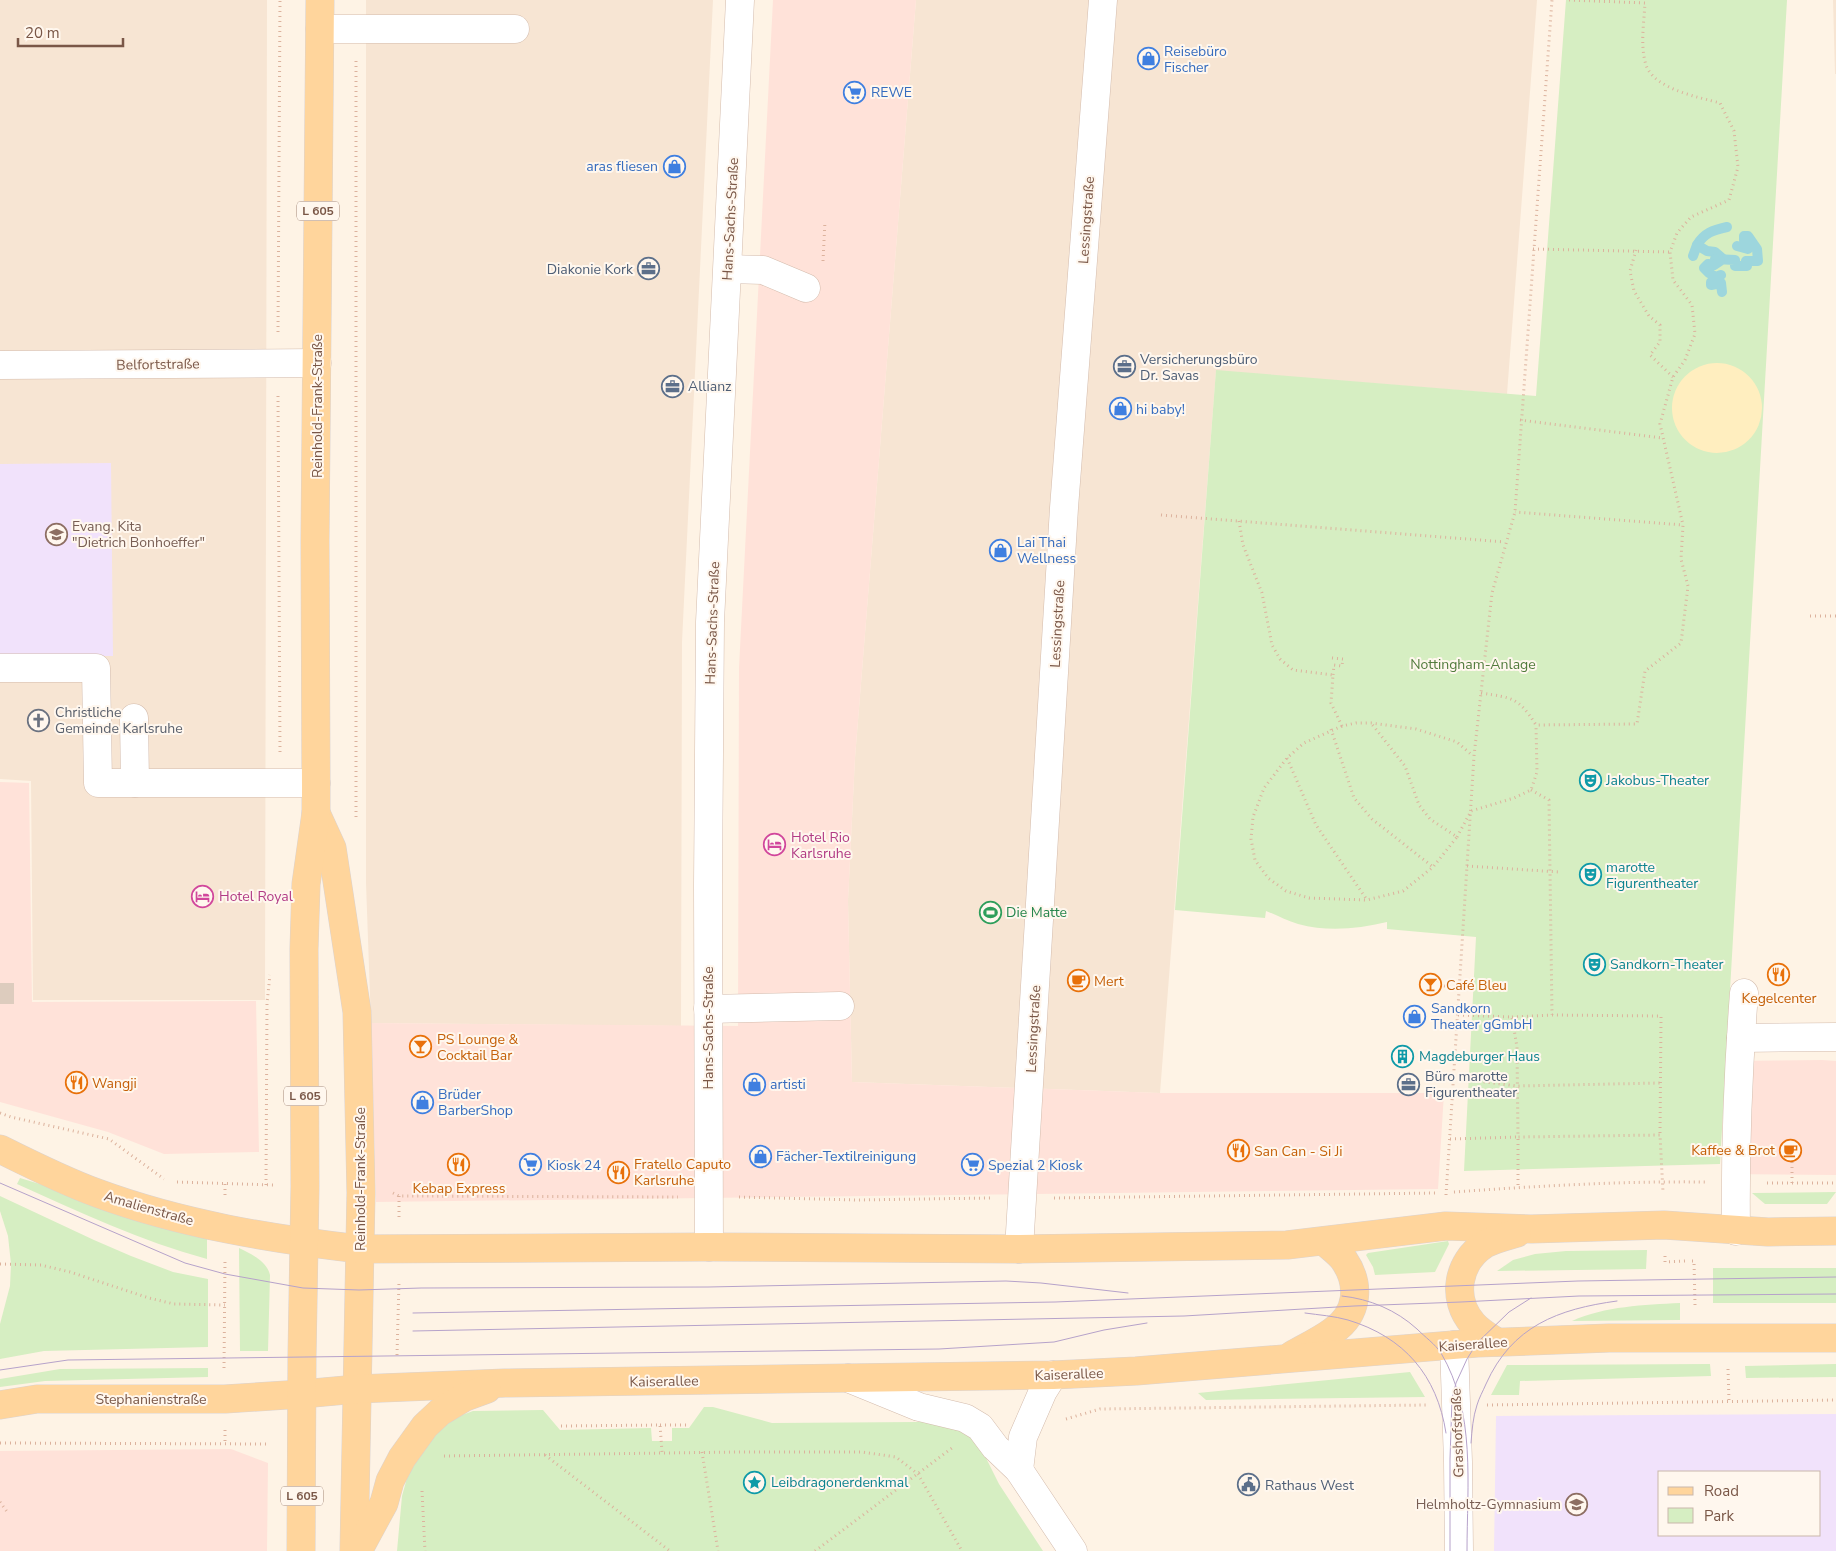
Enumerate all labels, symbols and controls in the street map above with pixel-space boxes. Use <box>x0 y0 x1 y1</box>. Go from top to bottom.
scale bar <box>18 15 122 47</box>
text: 20 m <box>25 23 60 43</box>
place label: Reisebüro Fischer <box>1164 42 1227 77</box>
shop icon: Reisebüro Fischer <box>1136 47 1160 71</box>
supermarket icon: REWE <box>843 80 867 104</box>
place label: REWE <box>871 83 912 102</box>
shop icon: aras fliesen <box>662 154 686 178</box>
place label: aras fliesen <box>586 157 658 176</box>
street label: Hans-Sachs-Straße <box>718 157 743 281</box>
street label: Lessingstraße <box>1074 176 1099 265</box>
road number: L 605 <box>297 202 339 220</box>
office icon: Diakonie Kork <box>637 257 661 281</box>
place label: Diakonie Kork <box>547 260 634 279</box>
street label: Reinhold-Frank-Straße <box>308 334 327 478</box>
place label: Versicherungsbüro Dr. Savas <box>1139 350 1258 385</box>
street label: Belfortstraße <box>116 354 200 375</box>
office icon: Versicherungsbüro Dr. Savas <box>1112 355 1136 379</box>
office icon: Allianz <box>660 374 684 398</box>
place label: Allianz <box>688 377 732 396</box>
shop icon: hi baby! <box>1108 397 1132 421</box>
place label: hi baby! <box>1136 400 1185 419</box>
place label: Evang. Kita "Dietrich Bonhoeffer" <box>72 517 205 552</box>
school or university icon: Evang. Kita "Dietrich Bonhoeffer" <box>44 522 68 546</box>
place label: Lai Thai Wellness <box>1017 533 1076 568</box>
shop icon: Lai Thai Wellness <box>989 538 1013 562</box>
street label: Hans-Sachs-Straße <box>701 561 724 685</box>
street label: Lessingstraße <box>1046 580 1069 668</box>
park label: Nottingham-Anlage <box>1410 655 1536 674</box>
place label: Christliche Gemeinde Karlsruhe <box>55 703 183 738</box>
church icon: Christliche Gemeinde Karlsruhe <box>27 708 51 732</box>
theatre icon: Jakobus-Theater <box>1578 768 1602 792</box>
place label: Jakobus-Theater <box>1605 771 1709 790</box>
place label: Hotel Rio Karlsruhe <box>791 828 851 863</box>
hotel icon: Hotel Rio Karlsruhe <box>763 833 787 857</box>
place label: marotte Figurentheater <box>1606 858 1698 893</box>
theatre icon: marotte Figurentheater <box>1578 863 1602 887</box>
hotel icon: Hotel Royal <box>191 884 215 908</box>
place label: Hotel Royal <box>219 887 294 906</box>
sports icon: Die Matte <box>978 900 1002 924</box>
place label: Die Matte <box>1006 903 1067 922</box>
theatre icon: Sandkorn-Theater <box>1582 952 1606 976</box>
place label: Sandkorn-Theater <box>1610 955 1724 974</box>
restaurant icon: Kegelcenter <box>1767 963 1791 987</box>
street label: Hans-Sachs-Straße <box>699 966 718 1090</box>
cafe icon: Mert <box>1066 969 1090 993</box>
place label: Mert <box>1094 972 1124 991</box>
bar icon: Café Bleu <box>1418 973 1442 997</box>
place label: Café Bleu <box>1446 976 1507 995</box>
street label: Lessingstraße <box>1022 985 1045 1073</box>
place label: Kegelcenter <box>1742 989 1816 1008</box>
place label: Sandkorn Theater gGmbH <box>1431 999 1532 1034</box>
shop icon: Sandkorn Theater gGmbH <box>1403 1004 1427 1028</box>
place label: PS Lounge & Cocktail Bar <box>437 1030 518 1065</box>
bar icon: PS Lounge & Cocktail Bar <box>409 1035 433 1059</box>
building icon: Magdeburger Haus <box>1391 1044 1415 1068</box>
place label: Magdeburger Haus <box>1419 1047 1540 1066</box>
place label: Büro marotte Figurentheater <box>1425 1067 1517 1102</box>
restaurant icon: Wangji <box>64 1071 88 1095</box>
shop icon: artisti <box>742 1072 766 1096</box>
office icon: Büro marotte Figurentheater <box>1397 1072 1421 1096</box>
place label: Wangji <box>92 1074 137 1093</box>
place label: artisti <box>770 1075 806 1094</box>
place label: Brüder BarberShop <box>438 1085 513 1120</box>
road number: L 605 <box>284 1086 326 1106</box>
shop icon: Brüder BarberShop <box>410 1090 434 1114</box>
street label: Reinhold-Frank-Straße <box>351 1107 370 1251</box>
cafe icon: Kaffee & Brot <box>1779 1138 1803 1162</box>
restaurant icon: San Can - Si Ji <box>1226 1139 1250 1163</box>
place label: Kaffee & Brot <box>1691 1141 1775 1160</box>
place label: San Can - Si Ji <box>1254 1142 1343 1161</box>
shop icon: Fächer-Textilreinigung <box>748 1144 772 1168</box>
place label: Fächer-Textilreinigung <box>776 1147 916 1166</box>
restaurant icon: Kebap Express <box>447 1153 471 1177</box>
supermarket icon: Kiosk 24 <box>519 1153 543 1177</box>
supermarket icon: Spezial 2 Kiosk <box>960 1153 984 1177</box>
place label: Fratello Caputo Karlsruhe <box>634 1155 731 1190</box>
place label: Kiosk 24 <box>547 1156 601 1175</box>
place label: Spezial 2 Kiosk <box>988 1156 1084 1175</box>
restaurant icon: Fratello Caputo Karlsruhe <box>606 1160 630 1184</box>
place label: Kebap Express <box>413 1179 506 1198</box>
street label: Amalienstraße <box>102 1187 196 1230</box>
street label: Kaiserallee <box>1438 1333 1508 1356</box>
street label: Kaiserallee <box>1034 1364 1104 1385</box>
street label: Kaiserallee <box>629 1371 699 1392</box>
street label: Grashofstraße <box>1446 1388 1469 1478</box>
street label: Stephanienstraße <box>96 1390 206 1409</box>
place icon: Leibdragonerdenkmal <box>743 1470 767 1494</box>
legend <box>1658 1471 1821 1536</box>
place label: Leibdragonerdenkmal <box>771 1473 909 1492</box>
public building icon: Rathaus West <box>1237 1473 1261 1497</box>
place label: Rathaus West <box>1265 1476 1354 1495</box>
text: Road <box>1704 1481 1739 1501</box>
road number: L 605 <box>281 1486 323 1505</box>
school or university icon: Helmholtz-Gymnasium <box>1565 1492 1589 1516</box>
place label: Helmholtz-Gymnasium <box>1416 1495 1561 1514</box>
text: Park <box>1704 1506 1734 1526</box>

